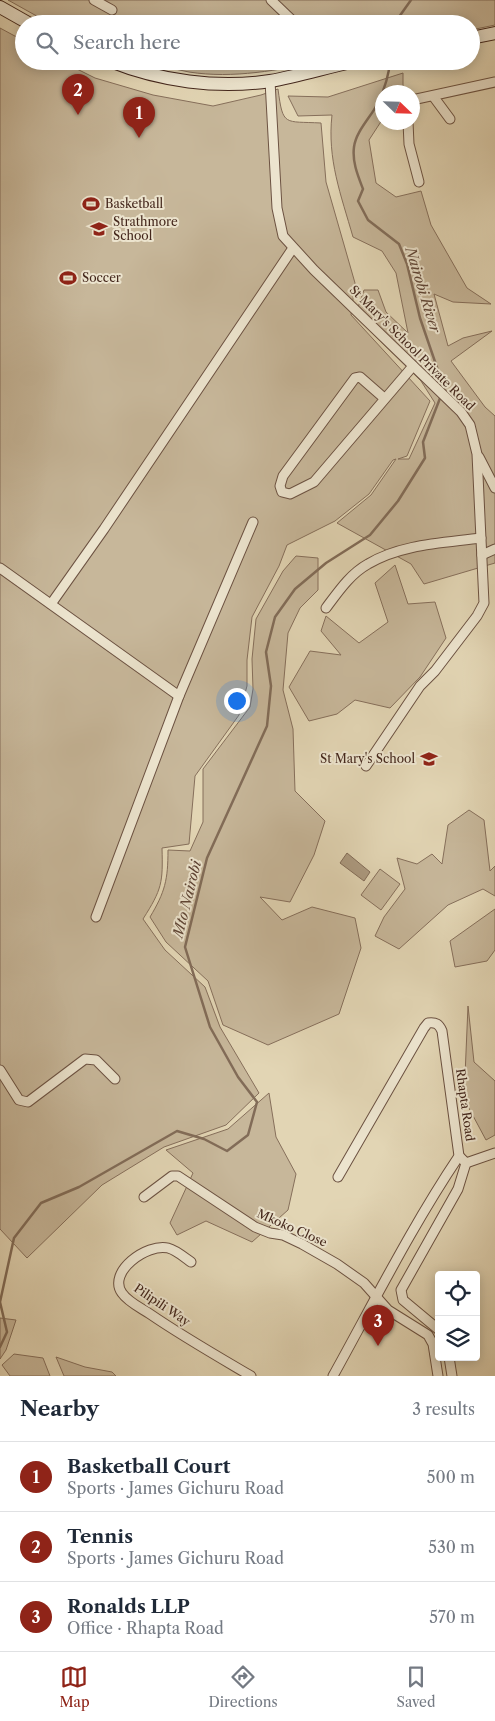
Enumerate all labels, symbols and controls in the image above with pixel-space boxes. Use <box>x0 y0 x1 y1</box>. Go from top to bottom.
search box <box>15 15 480 70</box>
icon: search <box>33 29 61 57</box>
text: Search here <box>73 31 181 54</box>
pin: 2 <box>62 74 94 115</box>
north arrow <box>375 85 420 130</box>
pin: 1 <box>123 97 155 138</box>
sports icon: Basketball <box>81 194 101 214</box>
place label: Basketball <box>105 196 164 211</box>
place label: Strathmore School <box>113 214 178 243</box>
school or university icon: Strathmore School <box>89 219 109 239</box>
water label: Nairobi River <box>401 244 445 336</box>
sports icon: Soccer <box>58 268 78 288</box>
place label: Soccer <box>82 270 121 285</box>
street label: St Mary's School Private Road <box>347 282 479 414</box>
your location <box>224 688 250 714</box>
school or university icon: St Mary's School <box>419 749 439 769</box>
place label: St Mary's School <box>320 751 415 766</box>
water label: Mto Nairobi <box>168 857 206 941</box>
street label: Rhapta Road <box>453 1068 478 1143</box>
street label: Mkoko Close <box>255 1205 330 1250</box>
map controls <box>435 1271 480 1361</box>
button: locate <box>435 1271 480 1316</box>
street label: Pilipili Way <box>131 1280 194 1329</box>
pin: 3 <box>362 1305 394 1346</box>
button: layers <box>435 1316 480 1361</box>
text: Nearby <box>20 1396 99 1421</box>
text: 3 results <box>412 1399 475 1419</box>
text: Basketball Court <box>67 1455 230 1478</box>
text: 1 <box>32 1467 40 1487</box>
text: 500 m <box>427 1467 475 1487</box>
text: Sports · James Gichuru Road <box>67 1478 284 1498</box>
text: Tennis <box>67 1525 133 1548</box>
text: 2 <box>31 1537 41 1557</box>
text: 530 m <box>428 1537 475 1557</box>
text: Sports · James Gichuru Road <box>67 1548 284 1568</box>
text: Ronalds LLP <box>67 1595 190 1618</box>
text: 3 <box>31 1607 41 1627</box>
text: 570 m <box>429 1607 475 1627</box>
text: Office · Rhapta Road <box>67 1618 224 1638</box>
tab: Map <box>59 1663 90 1711</box>
tab: Directions <box>208 1663 278 1711</box>
tab: Saved <box>397 1663 435 1711</box>

